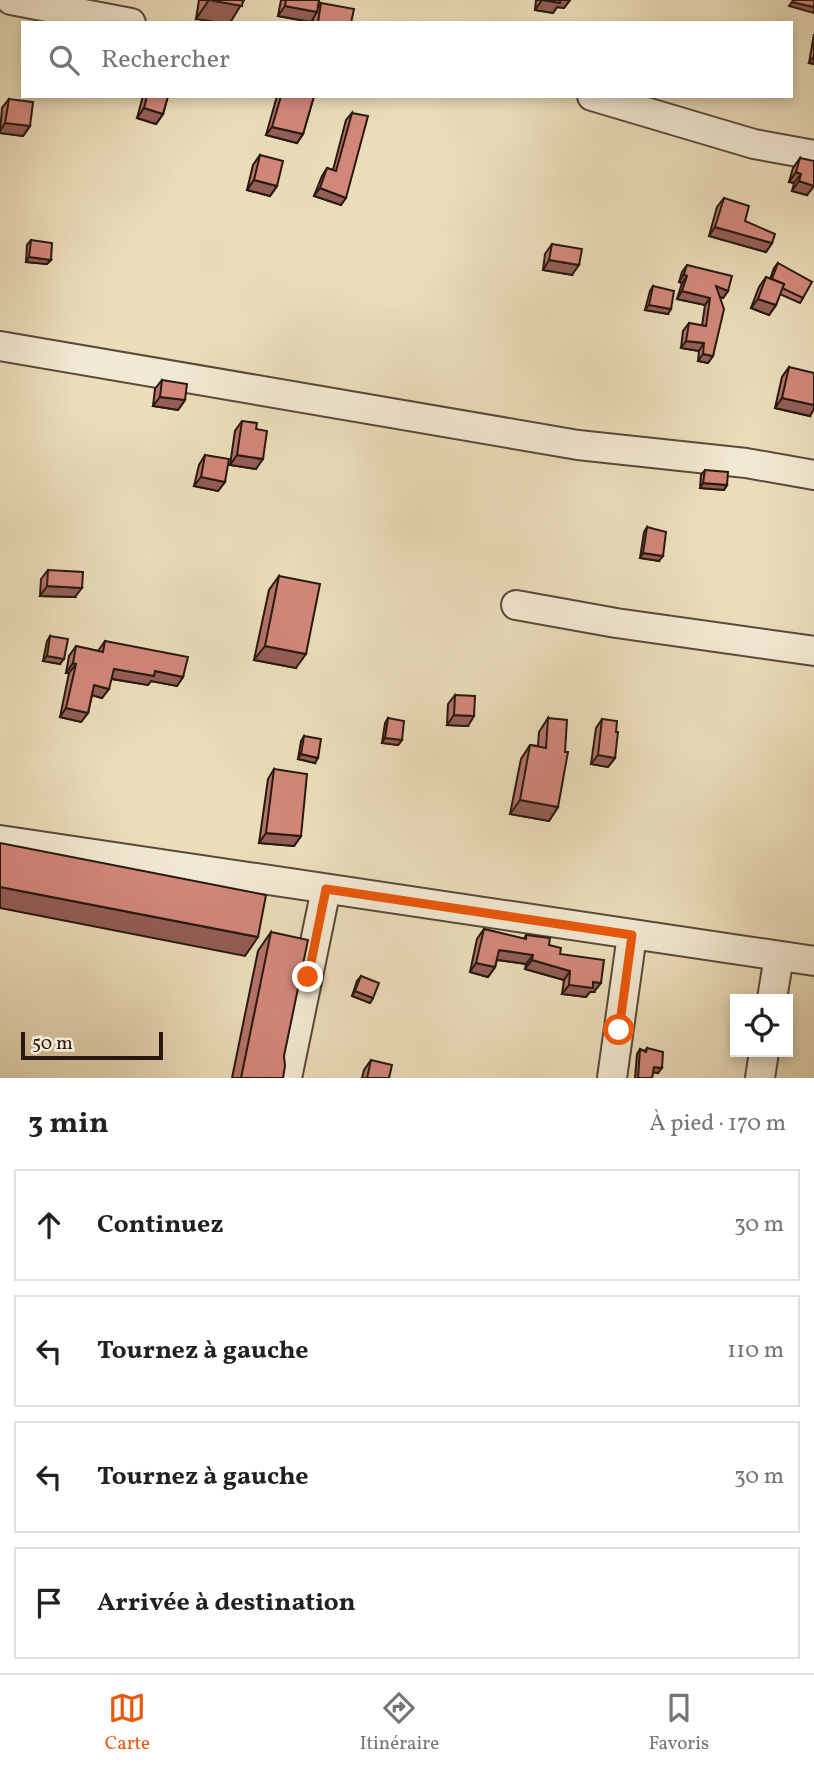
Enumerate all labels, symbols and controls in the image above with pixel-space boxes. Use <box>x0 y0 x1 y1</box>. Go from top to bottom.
search box <box>21 21 793 98</box>
icon: search <box>45 41 83 79</box>
text: Rechercher <box>101 42 230 78</box>
route end <box>292 961 323 992</box>
map controls <box>730 994 793 1057</box>
button: locate <box>730 994 793 1057</box>
route start <box>603 1014 634 1045</box>
scale bar <box>21 1029 163 1061</box>
text: 50 m <box>32 1031 73 1057</box>
text: 3 min <box>28 1103 109 1145</box>
text: À pied · 170 m <box>650 1108 786 1140</box>
icon: ahead <box>30 1206 68 1244</box>
text: Continuez <box>97 1207 223 1243</box>
text: 30 m <box>734 1209 784 1241</box>
icon: left <box>30 1332 68 1370</box>
text: Tournez à gauche <box>97 1333 309 1369</box>
text: 110 m <box>727 1335 784 1367</box>
icon: left <box>30 1458 68 1496</box>
text: Tournez à gauche <box>97 1459 309 1495</box>
text: 30 m <box>734 1461 784 1493</box>
icon: arrive <box>30 1584 68 1622</box>
text: Arrivée à destination <box>97 1585 356 1621</box>
tab: Carte <box>105 1689 150 1757</box>
tab: Itinéraire <box>360 1689 439 1757</box>
tab: Favoris <box>649 1689 709 1757</box>

